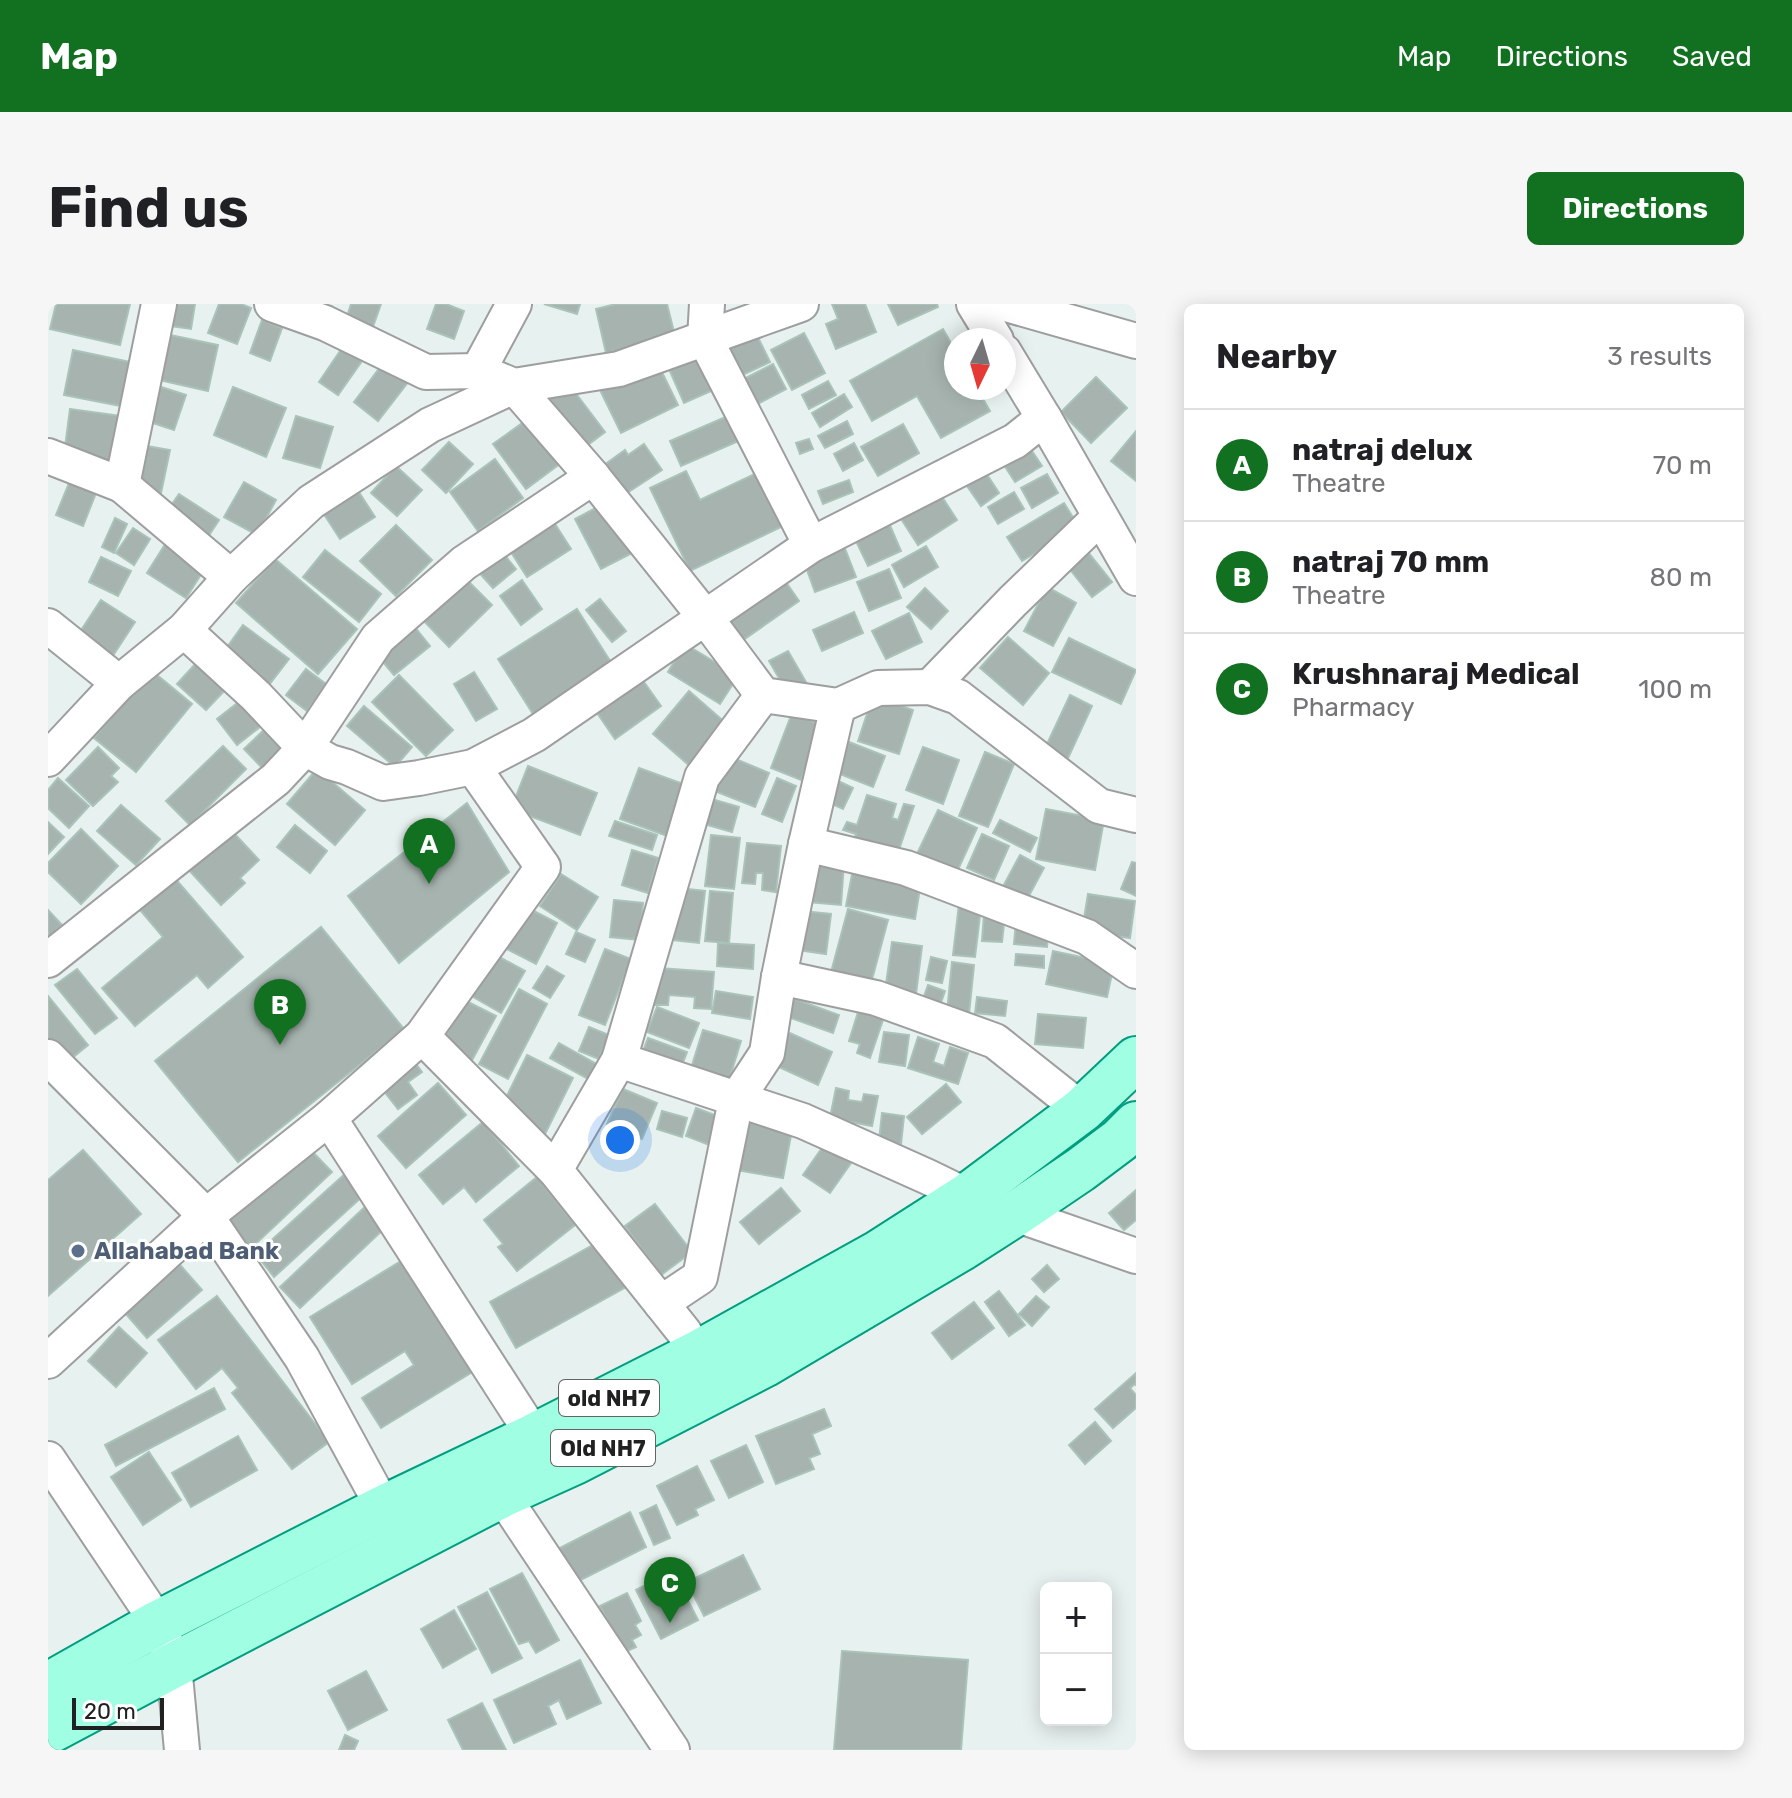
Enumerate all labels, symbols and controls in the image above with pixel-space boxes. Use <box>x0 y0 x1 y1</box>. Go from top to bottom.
text: Map <box>40 33 118 79</box>
text: Map <box>1397 40 1451 73</box>
text: Directions <box>1495 40 1628 73</box>
text: Saved <box>1672 40 1752 73</box>
button: Directions <box>1527 172 1744 245</box>
text: Find us <box>48 175 249 241</box>
north arrow <box>944 328 1016 400</box>
text: Nearby <box>1216 336 1337 377</box>
text: 3 results <box>1607 341 1712 372</box>
text: natraj delux <box>1292 432 1473 468</box>
text: A <box>1233 450 1251 481</box>
text: 70 m <box>1653 450 1712 481</box>
text: Theatre <box>1292 468 1386 499</box>
text: natraj 70 mm <box>1292 544 1489 580</box>
text: B <box>1233 562 1251 593</box>
text: 80 m <box>1649 562 1712 593</box>
text: Theatre <box>1292 580 1386 611</box>
text: Krushnaraj Medical <box>1292 656 1580 692</box>
text: C <box>1233 674 1251 705</box>
text: 100 m <box>1638 674 1712 705</box>
text: Pharmacy <box>1292 692 1415 723</box>
pin: A <box>403 818 455 884</box>
pin: B <box>254 979 306 1045</box>
your location <box>600 1120 640 1160</box>
place label: Allahabad Bank <box>94 1237 279 1265</box>
marker: Allahabad Bank <box>69 1242 87 1260</box>
road number: old NH7 <box>559 1380 659 1416</box>
road number: Old NH7 <box>551 1430 655 1466</box>
pin: C <box>644 1557 696 1623</box>
map controls <box>1040 1582 1112 1726</box>
button: + <box>1040 1582 1112 1654</box>
button: − <box>1040 1654 1112 1726</box>
scale bar <box>72 1694 164 1730</box>
text: 20 m <box>84 1698 136 1725</box>

